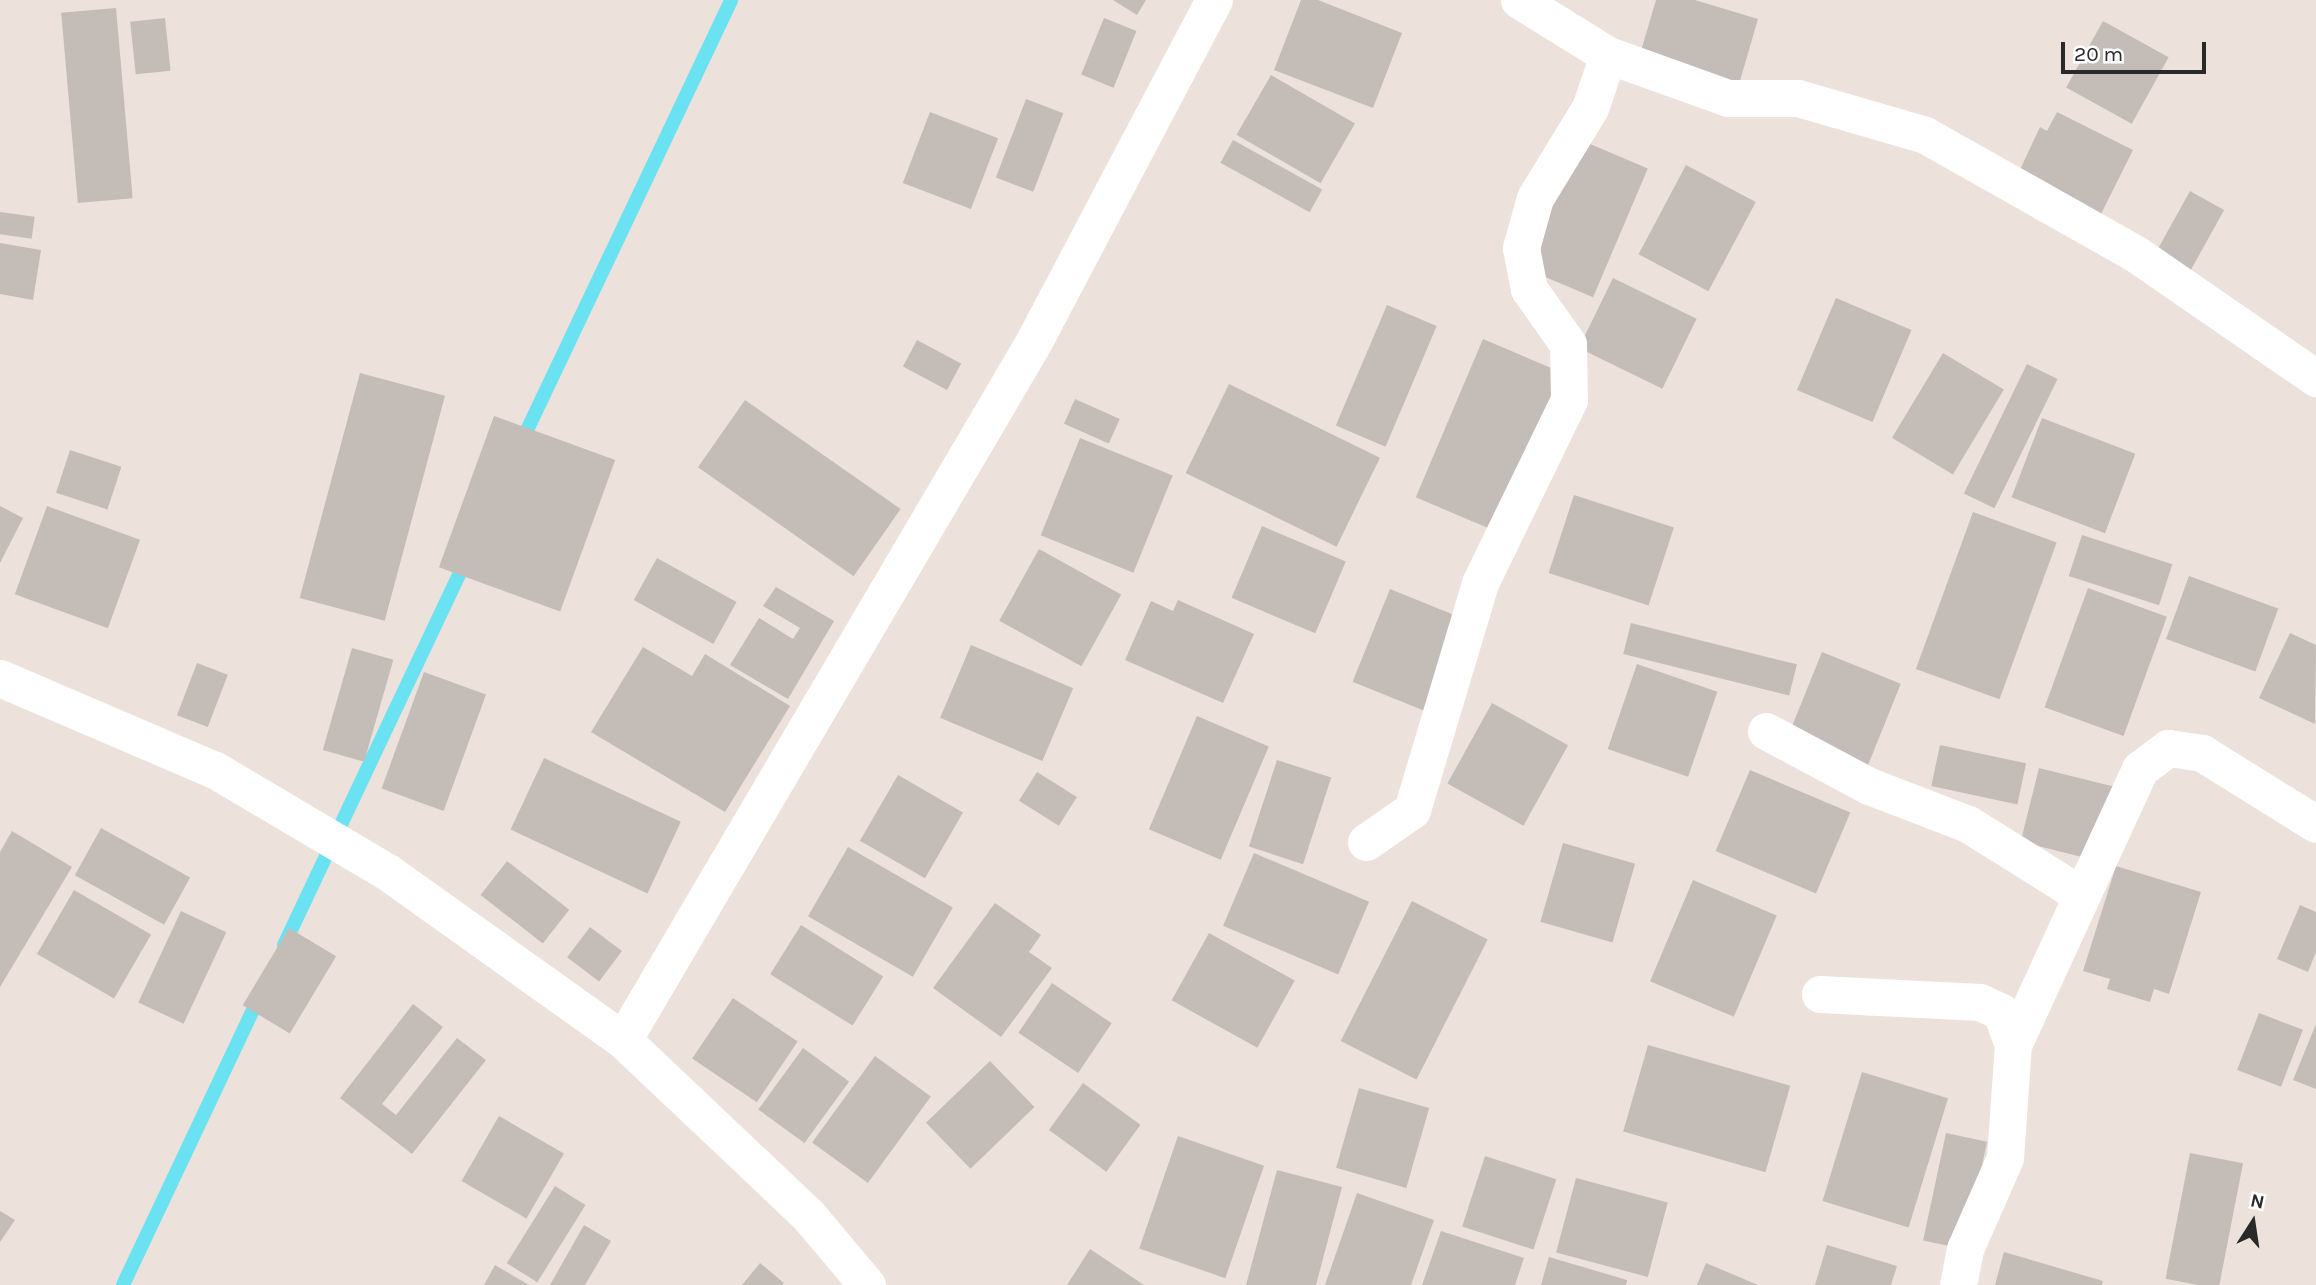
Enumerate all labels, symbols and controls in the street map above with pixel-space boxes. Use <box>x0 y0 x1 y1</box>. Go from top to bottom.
scale bar <box>2064 28 2209 72</box>
text: 20 m <box>2074 42 2123 66</box>
north arrow <box>2218 1187 2288 1257</box>
text: N <box>2248 1189 2266 1214</box>

